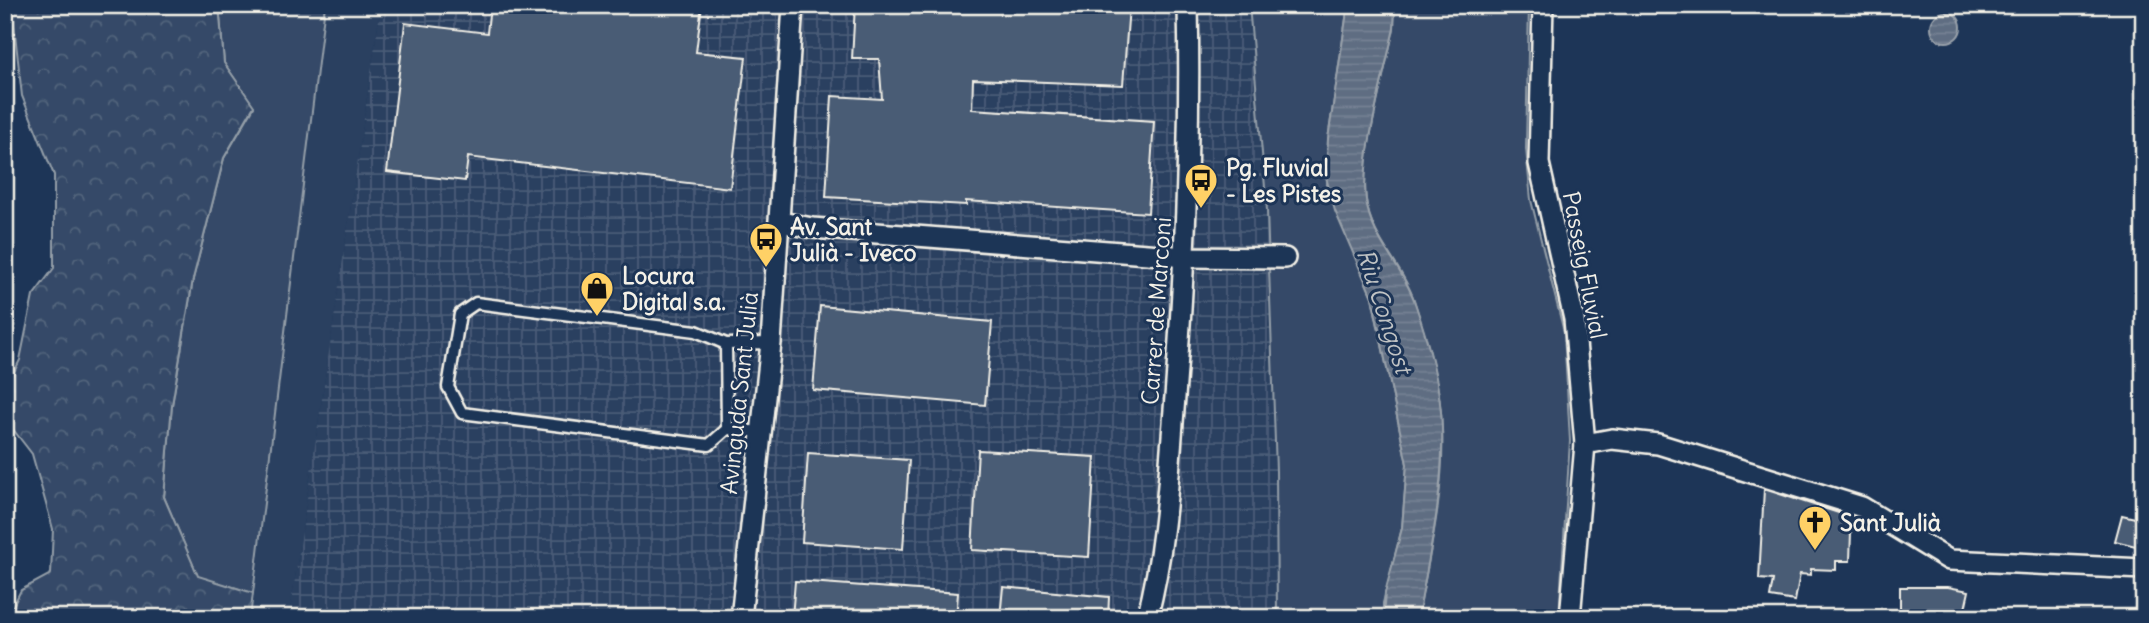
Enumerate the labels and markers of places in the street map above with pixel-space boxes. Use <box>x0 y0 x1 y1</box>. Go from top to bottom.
place label: Pg. Fluvial - Les Pistes <box>1226 153 1341 208</box>
bus stop icon: Pg. Fluvial - Les Pistes <box>1182 161 1220 210</box>
place label: Av. Sant Julià - Iveco <box>790 212 917 267</box>
bus stop icon: Av. Sant Julià - Iveco <box>747 220 785 269</box>
place label: Locura Digital s.a. <box>622 261 726 316</box>
shop icon: Locura Digital s.a. <box>578 269 616 318</box>
church icon: Sant Julià <box>1796 503 1834 552</box>
place label: Sant Julià <box>1840 508 1941 537</box>

